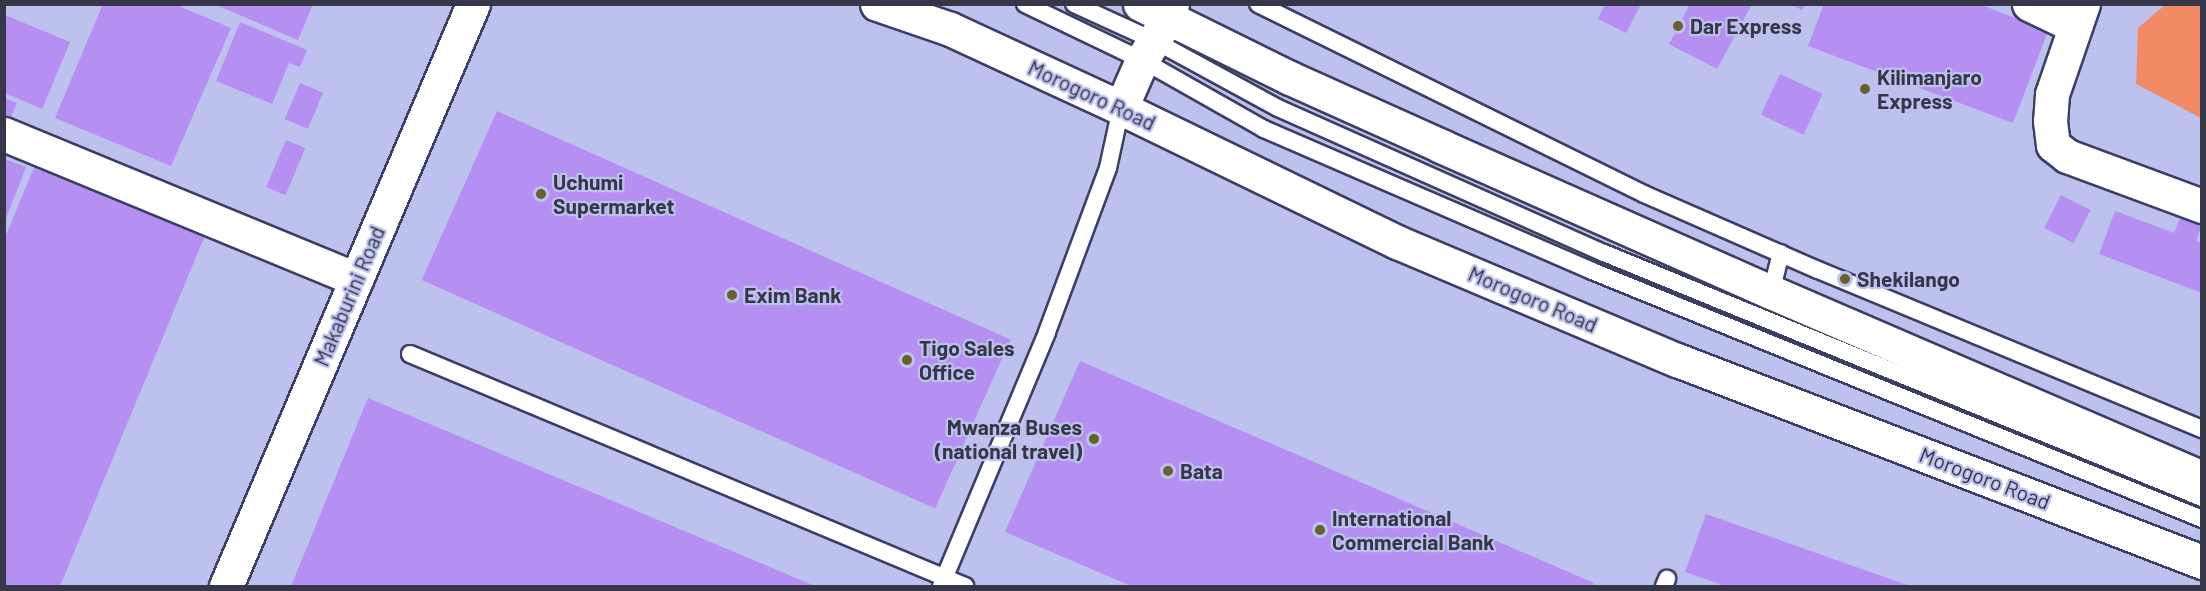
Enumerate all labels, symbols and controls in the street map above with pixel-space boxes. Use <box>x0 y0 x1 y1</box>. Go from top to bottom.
place label: Dar Express <box>1690 13 1802 39</box>
marker: Dar Express <box>1671 19 1685 33</box>
street label: Morogoro Road <box>1024 54 1160 136</box>
place label: Kilimanjaro Express <box>1877 64 1982 114</box>
marker: Kilimanjaro Express <box>1858 82 1872 96</box>
place label: Uchumi Supermarket <box>553 169 674 219</box>
marker: Uchumi Supermarket <box>534 187 548 201</box>
street label: Makaburini Road <box>308 222 390 370</box>
street label: Morogoro Road <box>1465 260 1601 338</box>
place label: Shekilango <box>1857 266 1960 292</box>
marker: Shekilango <box>1838 272 1852 286</box>
place label: Exim Bank <box>744 282 841 308</box>
marker: Exim Bank <box>725 288 739 302</box>
place label: Tigo Sales Office <box>919 335 1015 385</box>
marker: Tigo Sales Office <box>900 353 914 367</box>
place label: Mwanza Buses (national travel) <box>935 414 1082 464</box>
marker: Mwanza Buses (national travel) <box>1087 432 1101 446</box>
street label: Morogoro Road <box>1916 442 2054 514</box>
place label: Bata <box>1180 458 1223 484</box>
marker: Bata <box>1161 464 1175 478</box>
place label: International Commercial Bank <box>1332 505 1494 555</box>
marker: International Commercial Bank <box>1313 523 1327 537</box>

